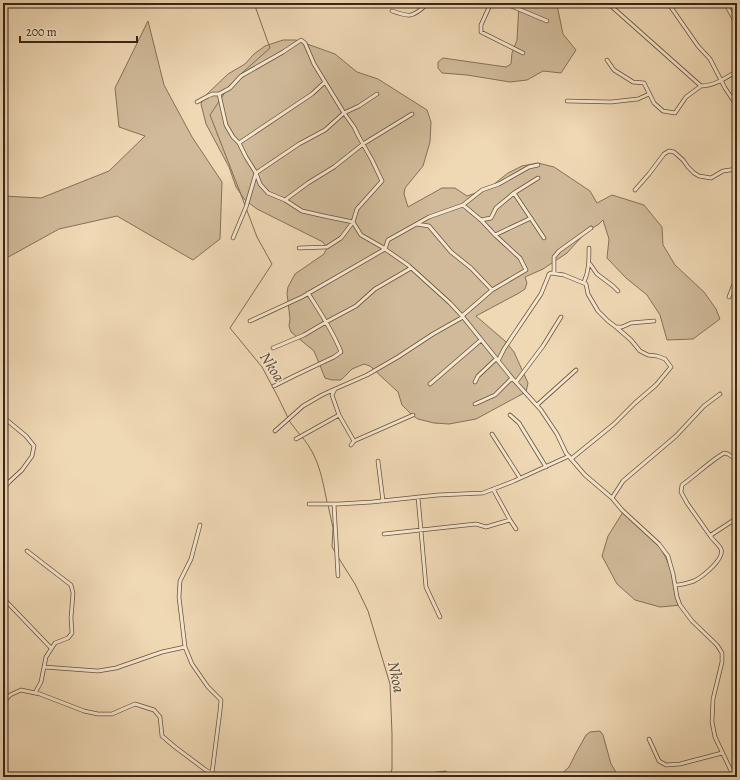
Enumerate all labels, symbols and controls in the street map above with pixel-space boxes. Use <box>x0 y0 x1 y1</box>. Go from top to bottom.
scale bar <box>20 18 137 44</box>
text: 200 m <box>26 24 57 40</box>
water label: Nkoa <box>254 348 290 387</box>
water label: Nkoa <box>382 659 410 695</box>

